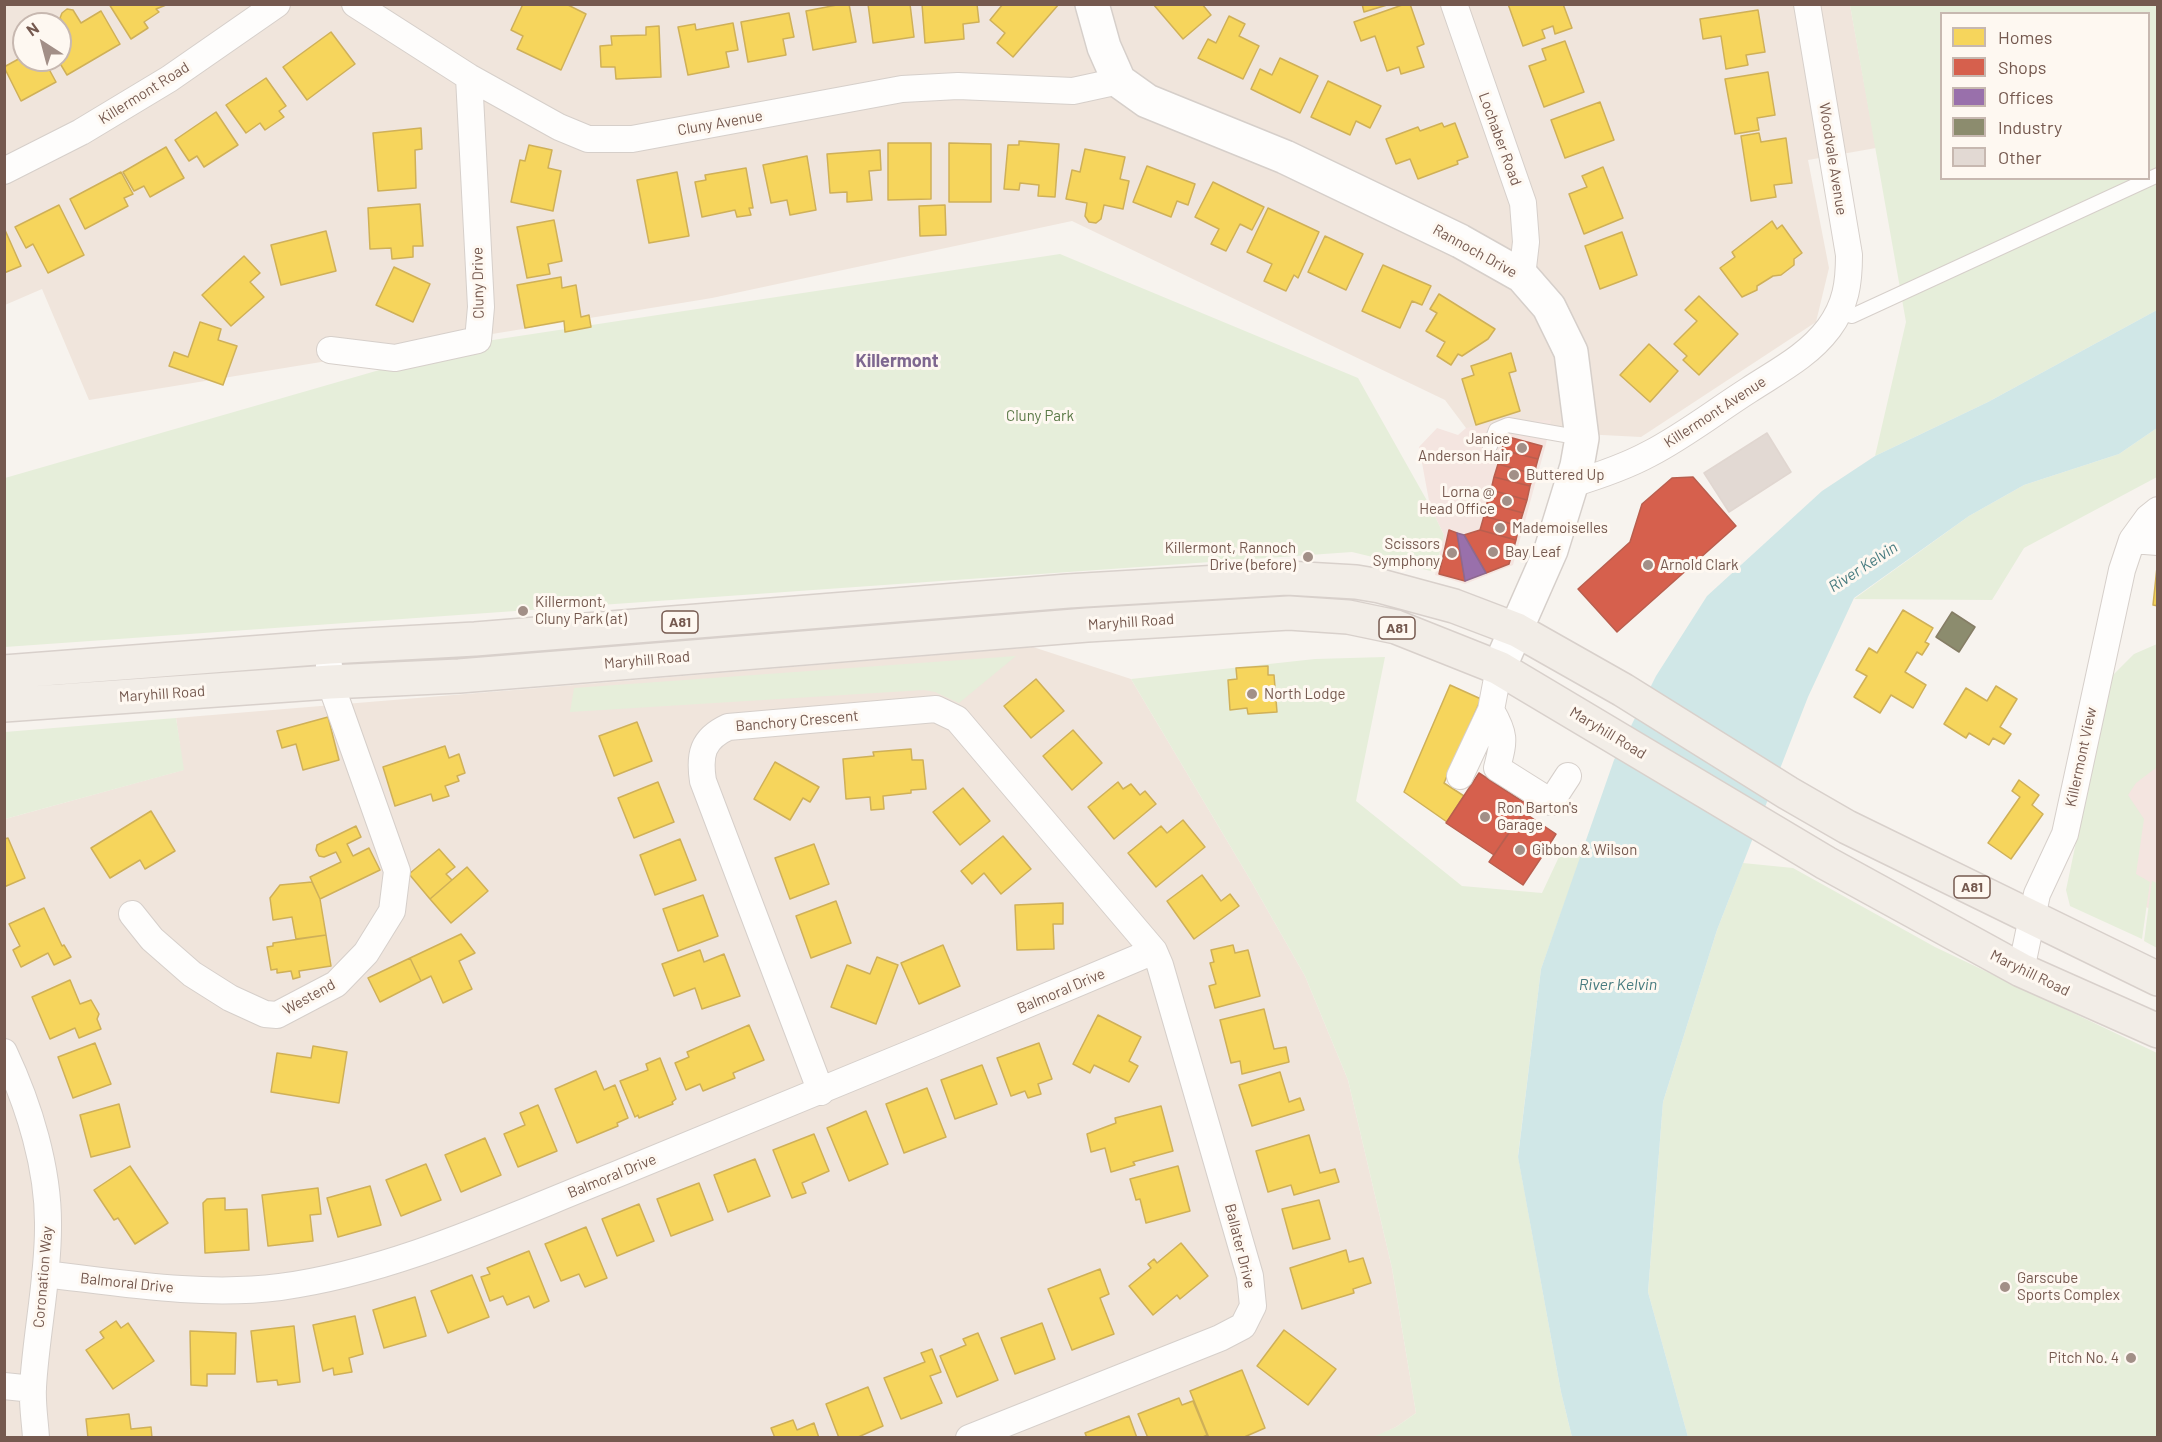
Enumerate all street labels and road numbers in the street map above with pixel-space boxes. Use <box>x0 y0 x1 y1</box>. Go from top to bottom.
street label: Killermont Road <box>95 58 193 128</box>
street label: Lochaber Road <box>1475 90 1525 188</box>
street label: Woodvale Avenue <box>1815 101 1851 217</box>
street label: Cluny Avenue <box>676 107 764 139</box>
street label: Rannoch Drive <box>1430 220 1520 282</box>
street label: Cluny Drive <box>468 247 488 319</box>
street label: Killermont Avenue <box>1661 372 1769 452</box>
street label: Maryhill Road <box>1087 610 1175 634</box>
road number: A81 <box>662 611 698 633</box>
road number: A81 <box>1379 617 1415 639</box>
street label: Maryhill Road <box>603 647 691 673</box>
street label: Maryhill Road <box>118 682 206 706</box>
street label: Maryhill Road <box>1566 703 1650 763</box>
street label: Killermont View <box>2062 705 2100 809</box>
street label: Banchory Crescent <box>735 707 859 735</box>
road number: A81 <box>1954 876 1990 898</box>
street label: Maryhill Road <box>1987 946 2073 1000</box>
street label: Balmoral Drive <box>1014 964 1108 1018</box>
street label: Westend <box>280 975 338 1019</box>
street label: Balmoral Drive <box>565 1150 659 1202</box>
street label: Ballater Drive <box>1221 1202 1259 1290</box>
street label: Coronation Way <box>30 1225 56 1329</box>
street label: Balmoral Drive <box>79 1269 175 1297</box>

